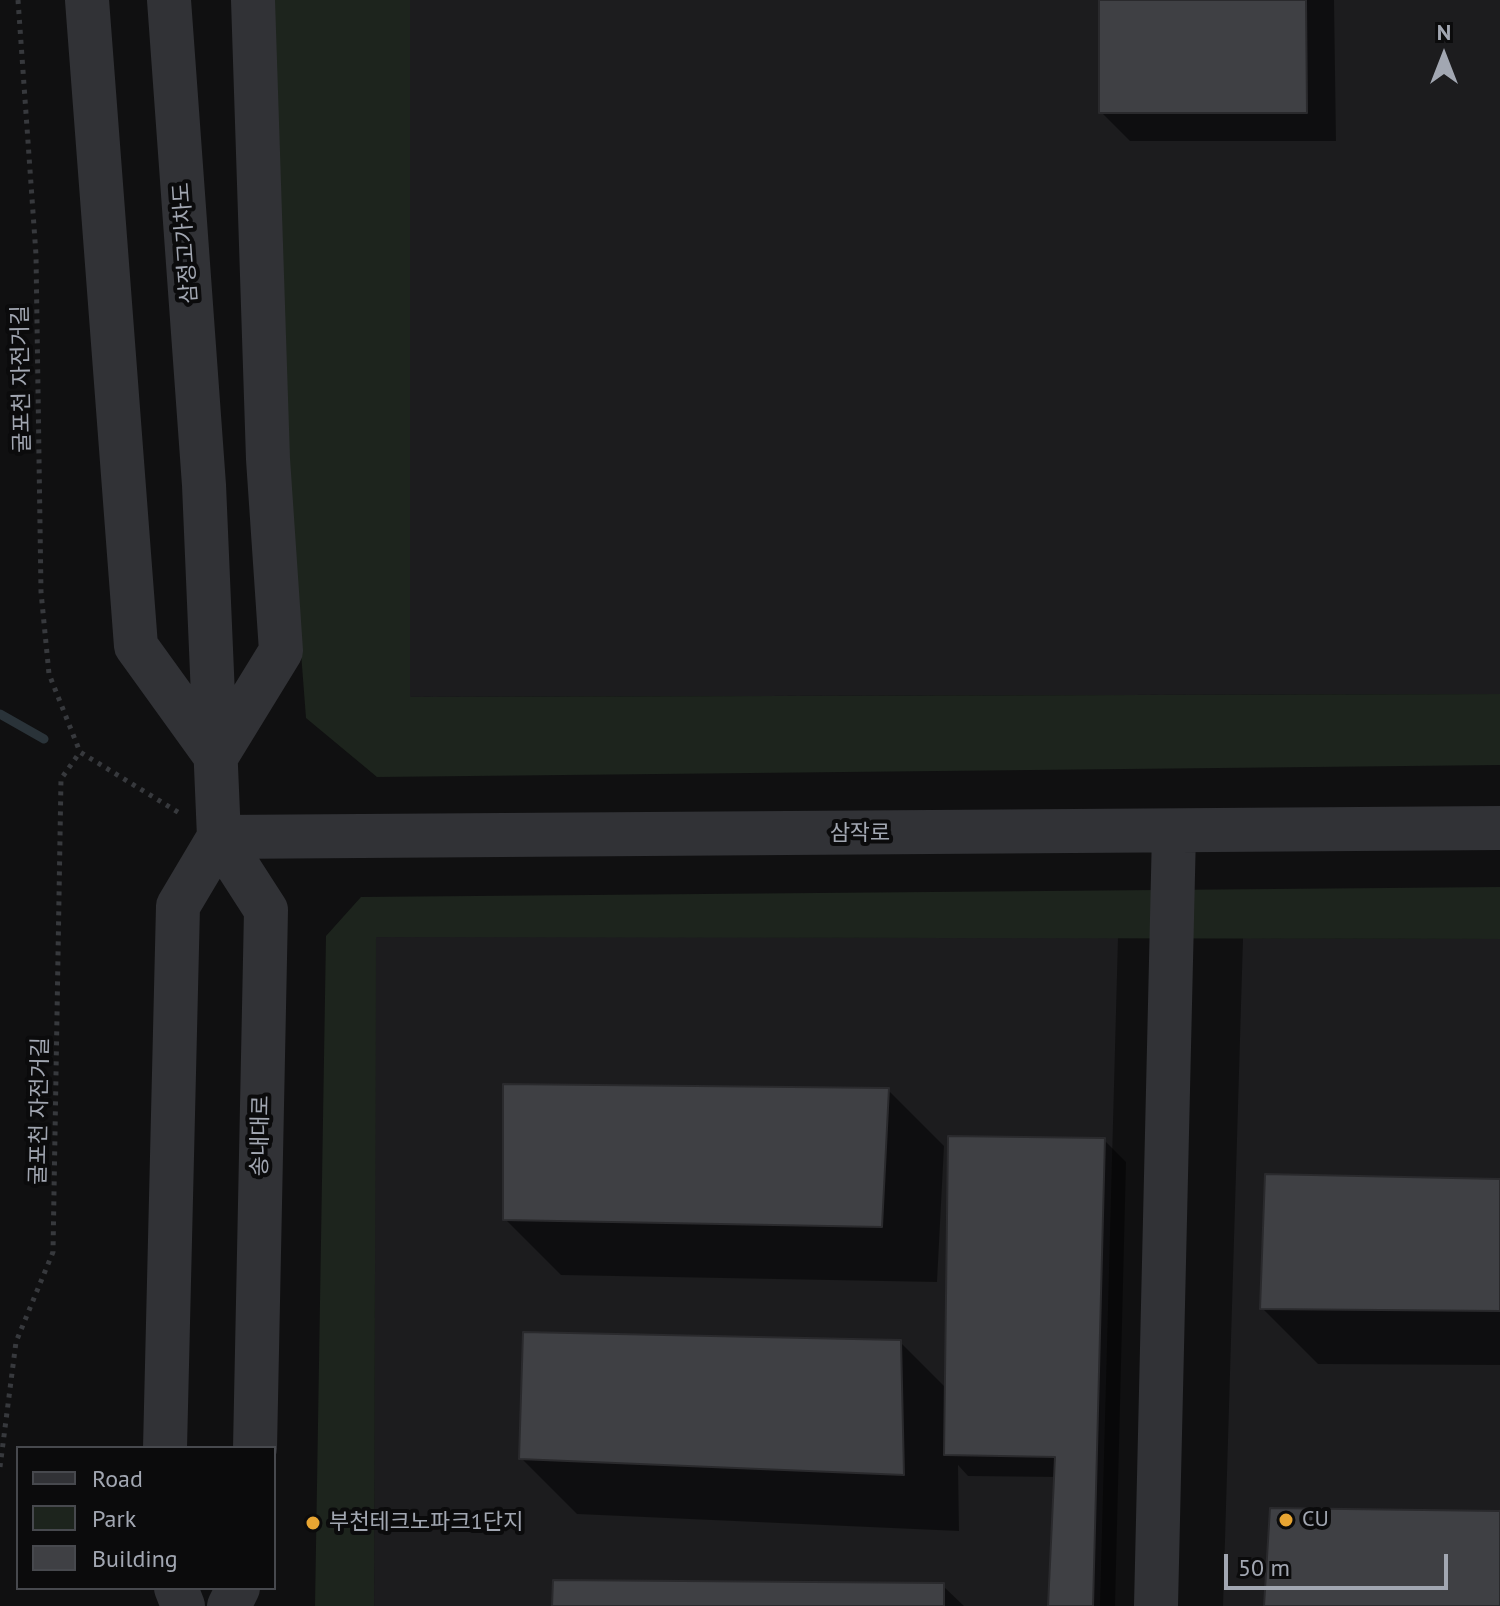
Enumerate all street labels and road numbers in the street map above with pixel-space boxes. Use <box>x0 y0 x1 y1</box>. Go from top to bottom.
street label: 삼정고가차도 <box>169 182 203 304</box>
street label: 굴포천 자전거길 <box>8 305 36 453</box>
street label: 삼작로 <box>830 821 890 847</box>
street label: 굴포천 자전거길 <box>26 1037 54 1185</box>
street label: 송내대로 <box>247 1095 275 1177</box>

